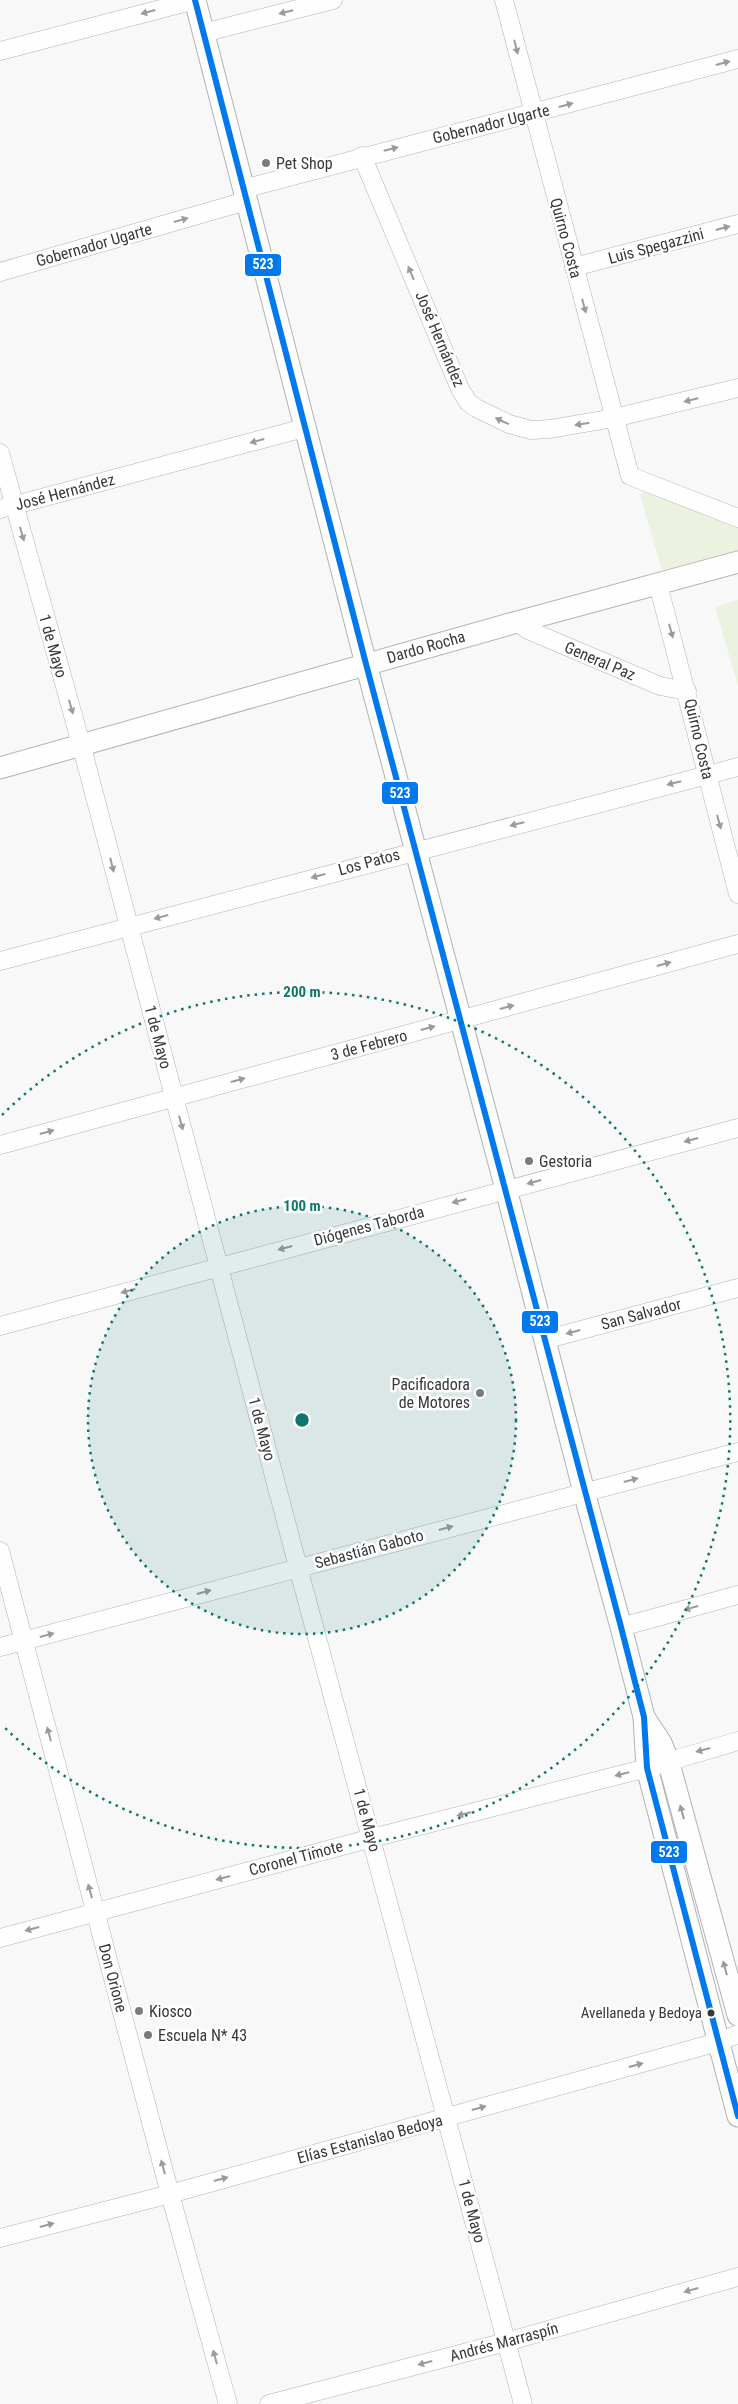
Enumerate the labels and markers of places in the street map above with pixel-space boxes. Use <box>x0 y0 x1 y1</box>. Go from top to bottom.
place label: Pet Shop <box>276 154 333 173</box>
marker: Pet Shop <box>260 157 272 169</box>
place label: Gestoria <box>539 1152 592 1171</box>
marker: Gestoria <box>523 1155 535 1167</box>
place label: Pacificadora de Motores <box>391 1375 470 1412</box>
marker: Pacificadora de Motores <box>474 1387 486 1399</box>
centre of rings <box>293 1411 311 1429</box>
place label: Kiosco <box>149 2002 192 2021</box>
place label: Avellaneda y Bedoya <box>581 2004 702 2022</box>
marker: Kiosco <box>133 2005 145 2017</box>
marker: Avellaneda y Bedoya <box>706 2008 716 2018</box>
place label: Escuela N* 43 <box>158 2026 247 2045</box>
marker: Escuela N* 43 <box>142 2029 154 2041</box>

